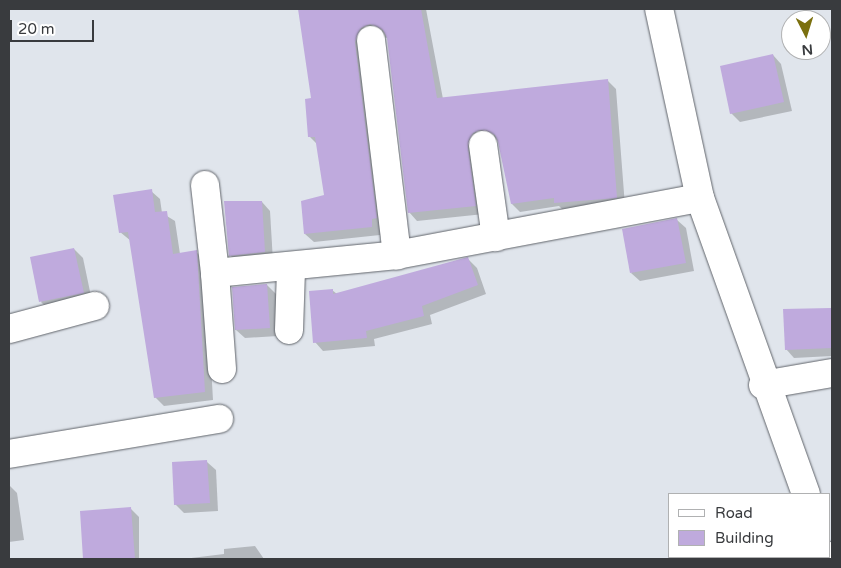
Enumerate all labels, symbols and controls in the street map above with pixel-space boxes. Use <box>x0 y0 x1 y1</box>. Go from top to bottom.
scale bar <box>12 10 96 42</box>
north arrow <box>781 10 831 60</box>
text: 20 m <box>18 20 55 38</box>
text: N <box>801 40 814 58</box>
legend <box>668 493 831 558</box>
text: Road <box>715 504 753 522</box>
text: Building <box>715 529 774 547</box>

